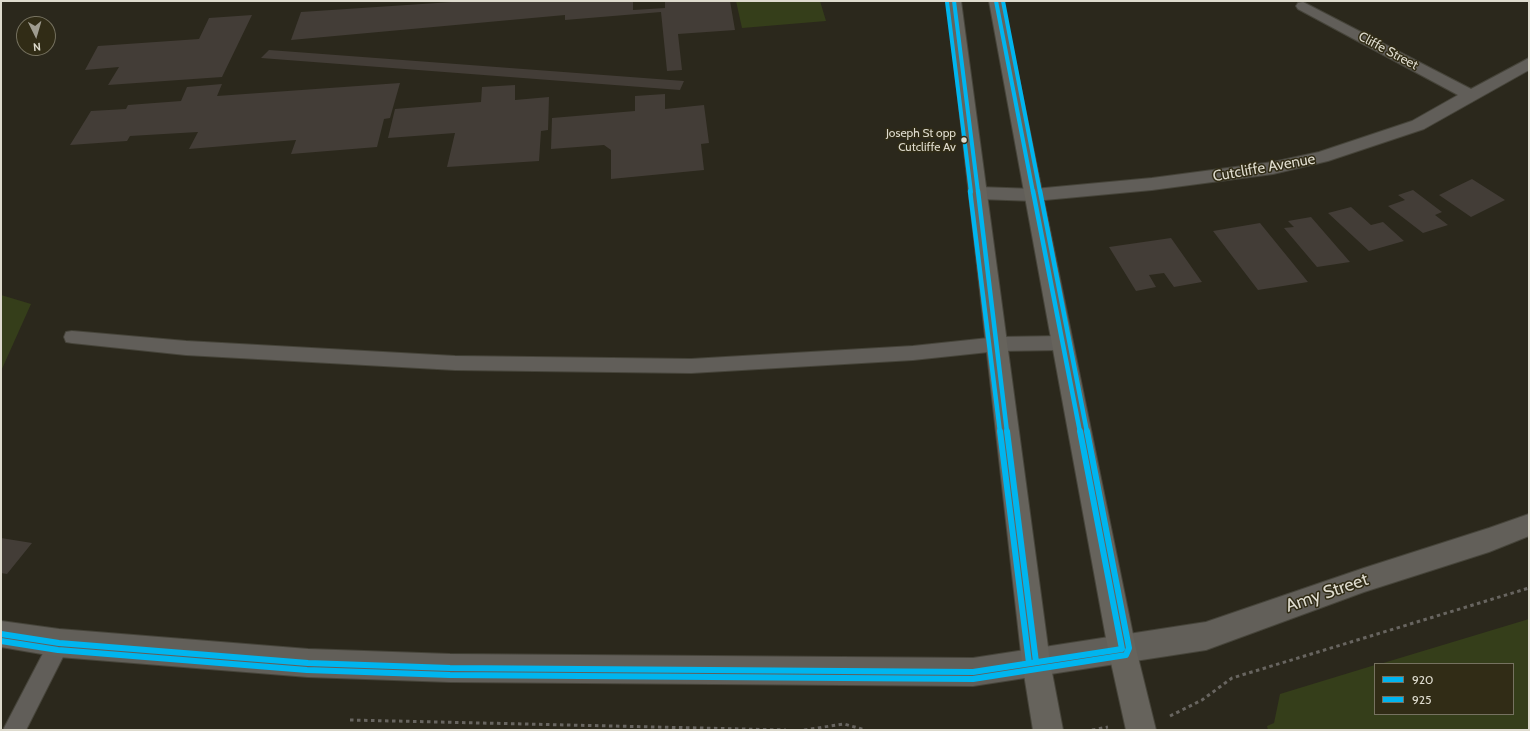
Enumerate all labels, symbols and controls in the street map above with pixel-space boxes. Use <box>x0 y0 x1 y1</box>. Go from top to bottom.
north arrow <box>16 16 56 56</box>
street label: Cliffe Street <box>1356 29 1420 73</box>
text: N <box>32 40 41 54</box>
place label: Joseph St opp Cutcliffe Av <box>886 126 956 154</box>
marker: Joseph St opp Cutcliffe Av <box>959 135 969 145</box>
street label: Cutcliffe Avenue <box>1211 150 1317 186</box>
street label: Amy Street <box>1283 569 1371 617</box>
legend <box>1374 663 1514 715</box>
text: 920 <box>1412 672 1433 687</box>
text: 925 <box>1412 692 1432 707</box>

